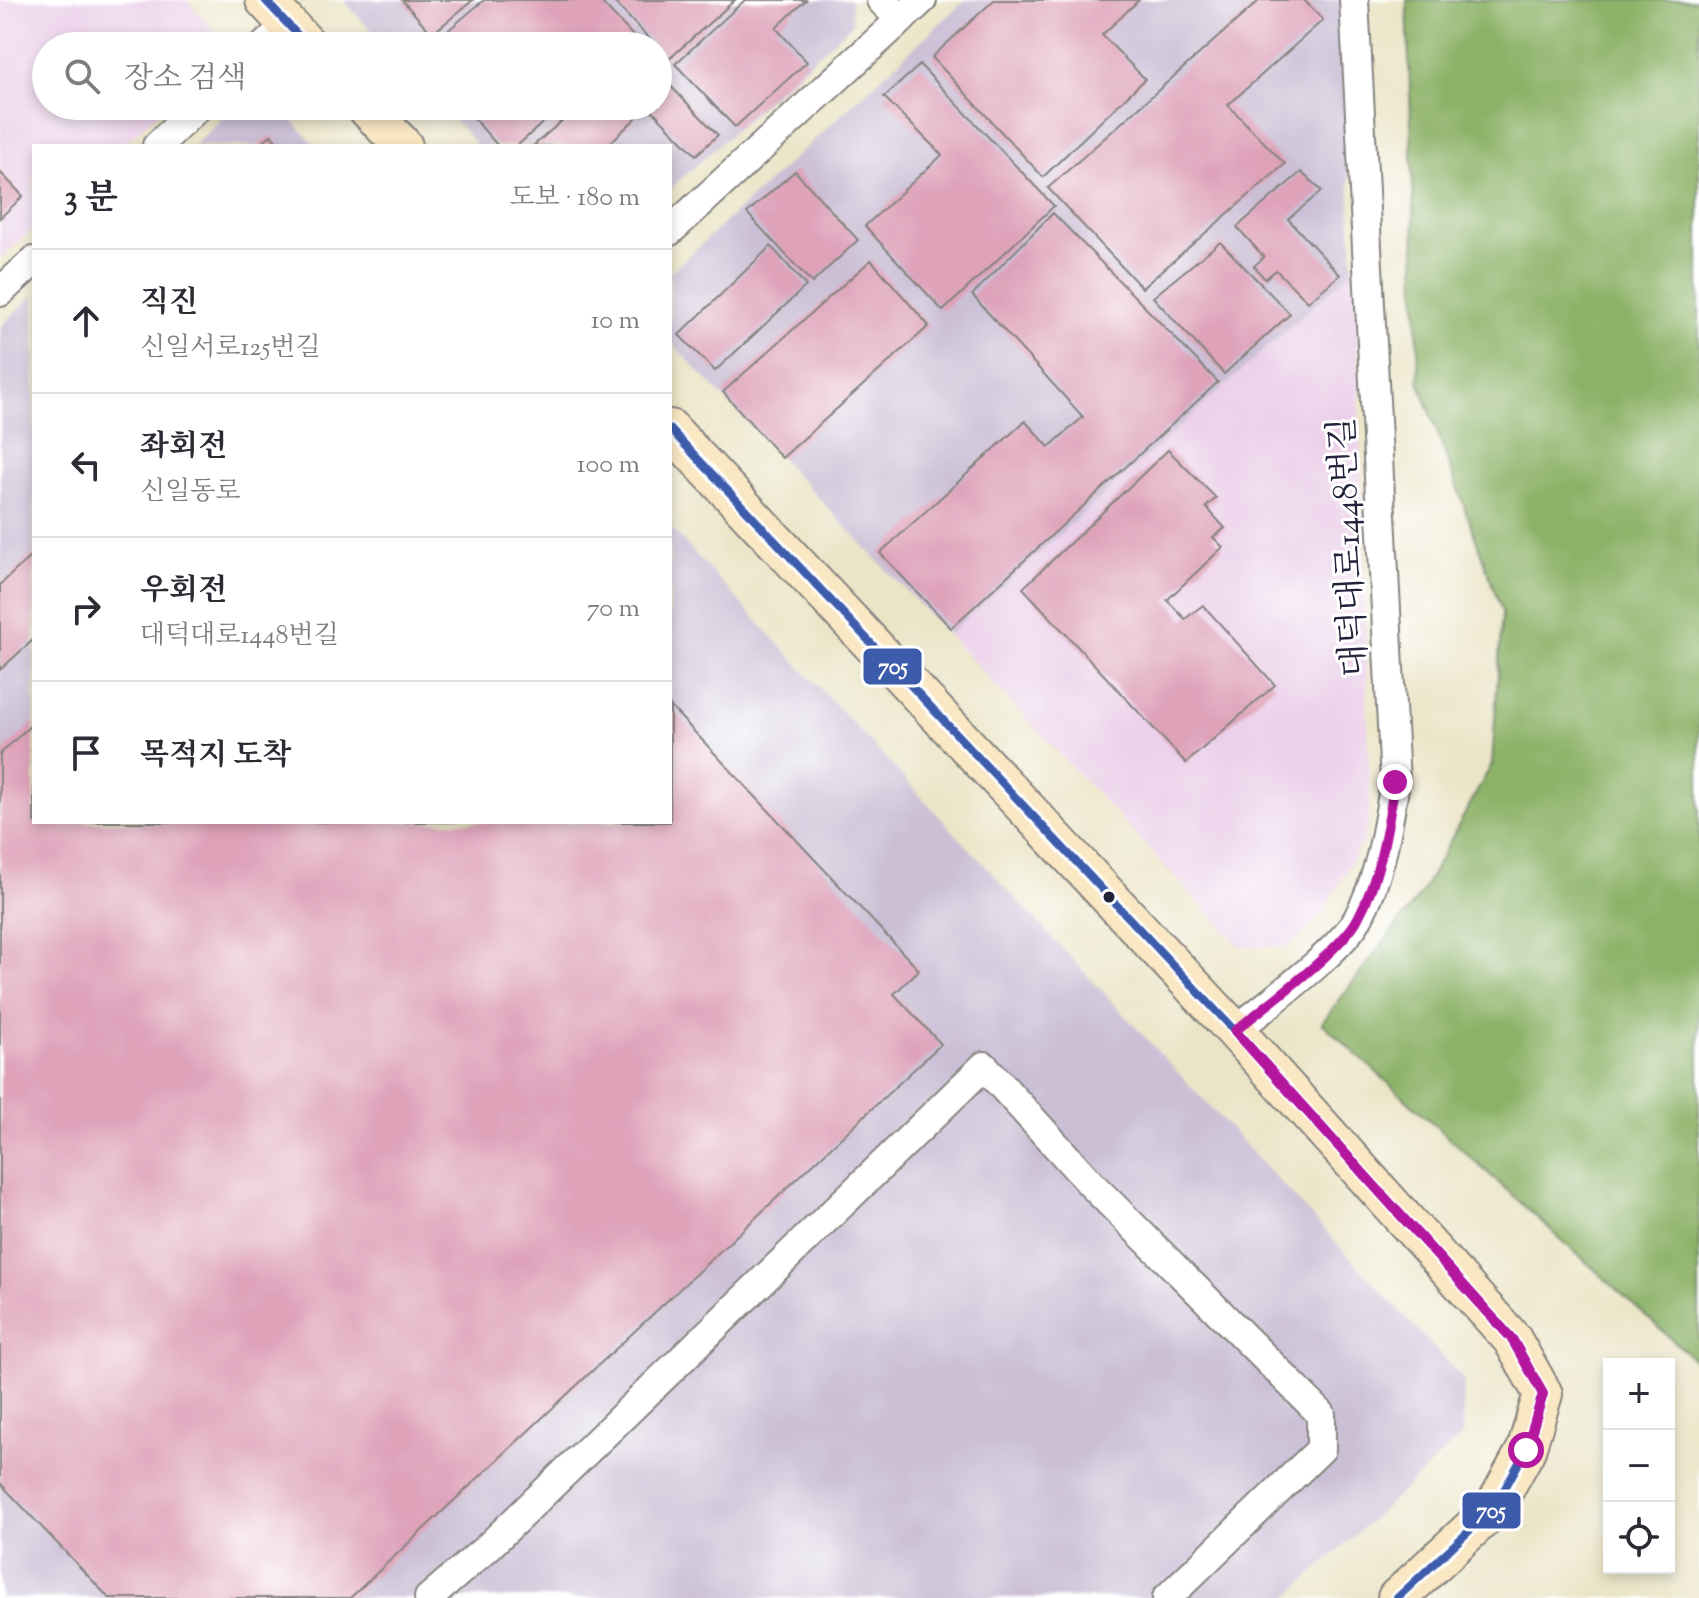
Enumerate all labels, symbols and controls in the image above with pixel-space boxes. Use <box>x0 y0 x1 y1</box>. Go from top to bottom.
search box <box>32 32 672 120</box>
icon: search <box>60 54 104 98</box>
text: 장소 검색 <box>124 58 246 101</box>
text: 3 분 <box>64 175 118 224</box>
text: 도보 · 180 m <box>510 180 640 217</box>
text: 직진 <box>140 282 198 325</box>
icon: ahead <box>64 299 108 343</box>
text: 10 m <box>591 303 640 340</box>
text: 신일서로125번길 <box>140 330 321 367</box>
street label: 대덕대로1448번길 <box>1319 416 1382 678</box>
text: 좌회전 <box>140 426 227 469</box>
icon: left <box>64 443 108 487</box>
text: 100 m <box>577 447 640 484</box>
text: 신일동로 <box>140 474 240 511</box>
text: 우회전 <box>140 570 227 613</box>
icon: right <box>64 587 108 631</box>
text: 70 m <box>587 591 640 628</box>
text: 대덕대로1448번길 <box>140 618 339 655</box>
line badge: 705 <box>862 647 923 686</box>
text: 705 <box>878 653 908 685</box>
icon: arrive <box>64 731 108 775</box>
text: 목적지 도착 <box>140 735 291 778</box>
route end <box>1377 764 1413 800</box>
unlabelled marker <box>1101 889 1117 905</box>
map controls <box>1603 1358 1675 1574</box>
button: + <box>1603 1358 1675 1430</box>
button: − <box>1603 1430 1675 1502</box>
route start <box>1508 1432 1544 1468</box>
line badge: 705 <box>1461 1491 1522 1530</box>
text: 705 <box>1476 1497 1506 1529</box>
button: locate <box>1603 1502 1675 1574</box>

